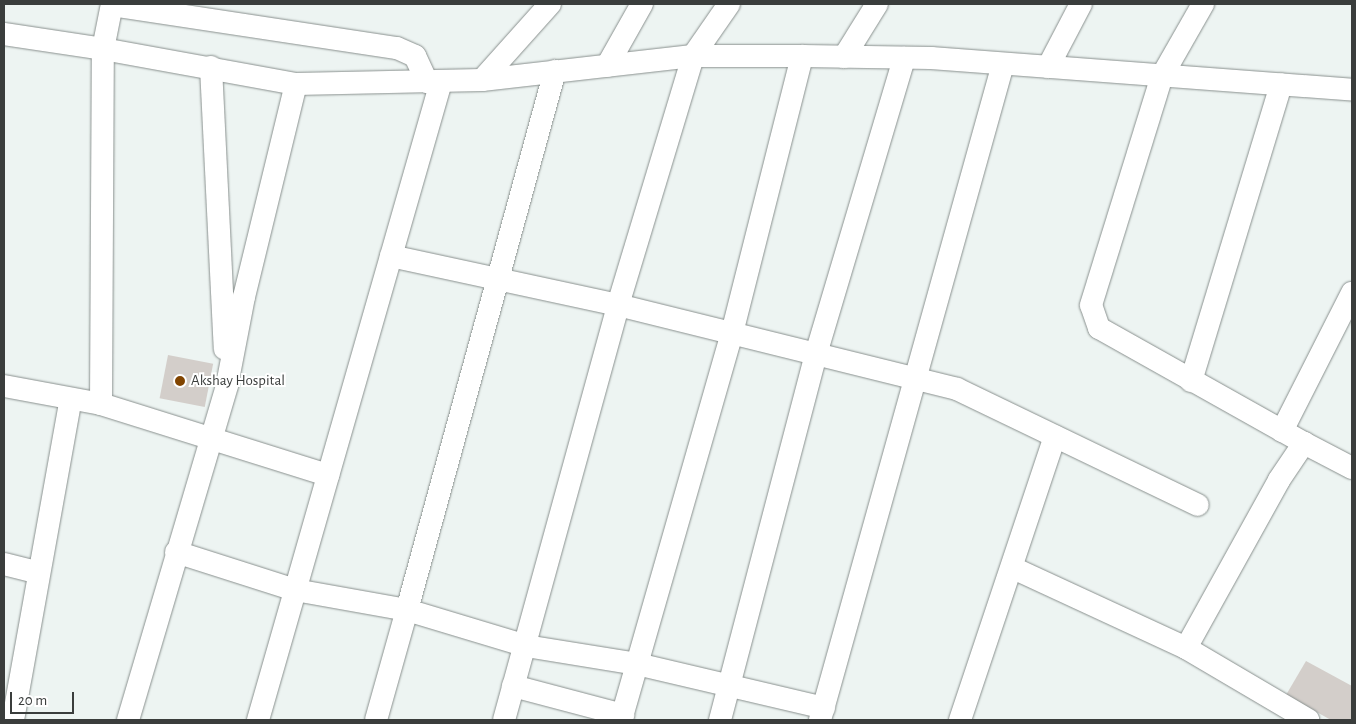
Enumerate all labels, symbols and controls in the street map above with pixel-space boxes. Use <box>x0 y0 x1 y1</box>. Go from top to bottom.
place label: Akshay Hospital <box>191 372 285 390</box>
marker: Akshay Hospital <box>173 374 187 388</box>
scale bar <box>12 682 76 714</box>
text: 20 m <box>18 693 47 708</box>

